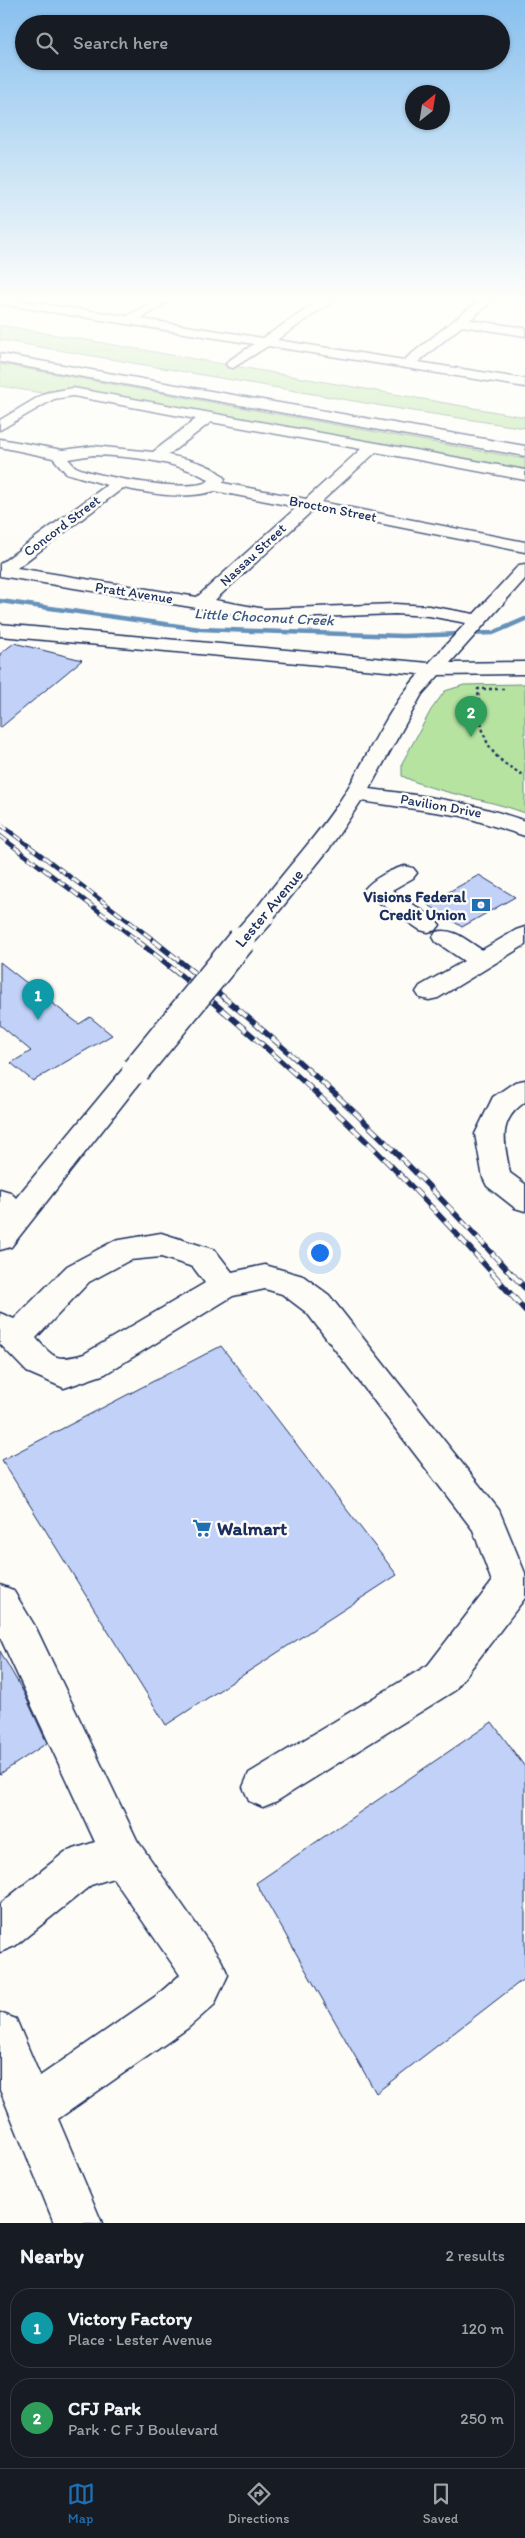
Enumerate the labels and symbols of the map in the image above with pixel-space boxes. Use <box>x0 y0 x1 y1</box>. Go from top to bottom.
north arrow <box>405 85 450 130</box>
street label: Concord Street <box>20 492 104 560</box>
street label: Brocton Street <box>288 492 378 526</box>
street label: Nassau Street <box>216 520 290 590</box>
street label: Pratt Avenue <box>94 578 174 608</box>
water label: Little Choconut Creek <box>194 604 336 630</box>
pin: 2 <box>455 696 487 737</box>
street label: Pavilion Drive <box>399 790 483 822</box>
street label: Lester Avenue <box>231 865 307 951</box>
place label: Visions Federal Credit Union <box>363 887 466 924</box>
bank icon: Visions Federal Credit Union <box>470 894 492 916</box>
pin: 1 <box>22 979 54 1020</box>
your location <box>307 1240 333 1266</box>
supermarket icon: Walmart <box>191 1517 213 1539</box>
place label: Walmart <box>217 1517 287 1540</box>

